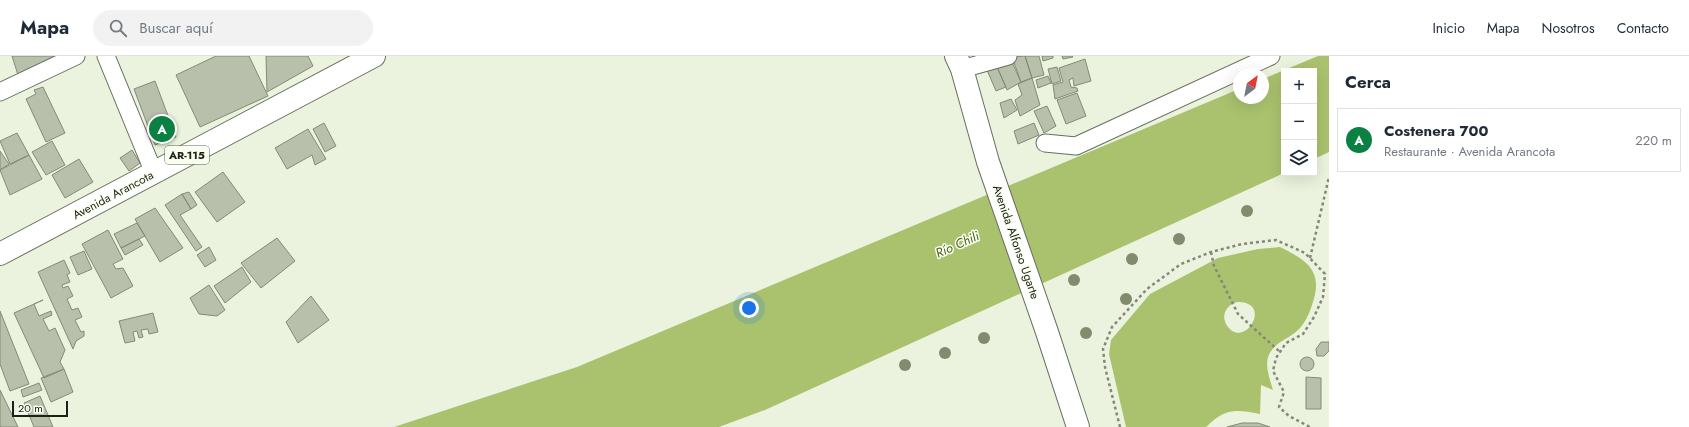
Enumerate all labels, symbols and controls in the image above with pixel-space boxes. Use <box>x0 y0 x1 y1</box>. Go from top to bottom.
search box <box>93 10 373 46</box>
text: Mapa <box>20 14 69 41</box>
icon: search <box>107 17 129 39</box>
text: Buscar aquí <box>139 17 213 39</box>
text: Inicio <box>1432 18 1465 38</box>
text: Mapa <box>1487 18 1520 38</box>
text: Nosotros <box>1542 18 1595 38</box>
text: Contacto <box>1617 18 1669 38</box>
north arrow <box>1233 68 1269 104</box>
map controls <box>1281 68 1317 176</box>
button: + <box>1281 68 1317 104</box>
text: Cerca <box>1345 70 1391 94</box>
button: − <box>1281 104 1317 140</box>
pin: A <box>149 114 175 144</box>
text: Costenera 700 <box>1384 120 1488 142</box>
text: A <box>1354 131 1364 150</box>
text: 220 m <box>1635 131 1672 150</box>
button: layers <box>1281 140 1317 176</box>
text: Restaurante · Avenida Arancota <box>1384 142 1555 161</box>
road number: AR-115 <box>165 146 209 164</box>
street label: Avenida Arancota <box>69 166 157 224</box>
street label: Avenida Alfonso Ugarte <box>988 183 1044 301</box>
water label: Río Chili <box>932 226 983 262</box>
your location <box>739 298 759 318</box>
scale bar <box>12 399 68 418</box>
text: 20 m <box>18 400 43 416</box>

